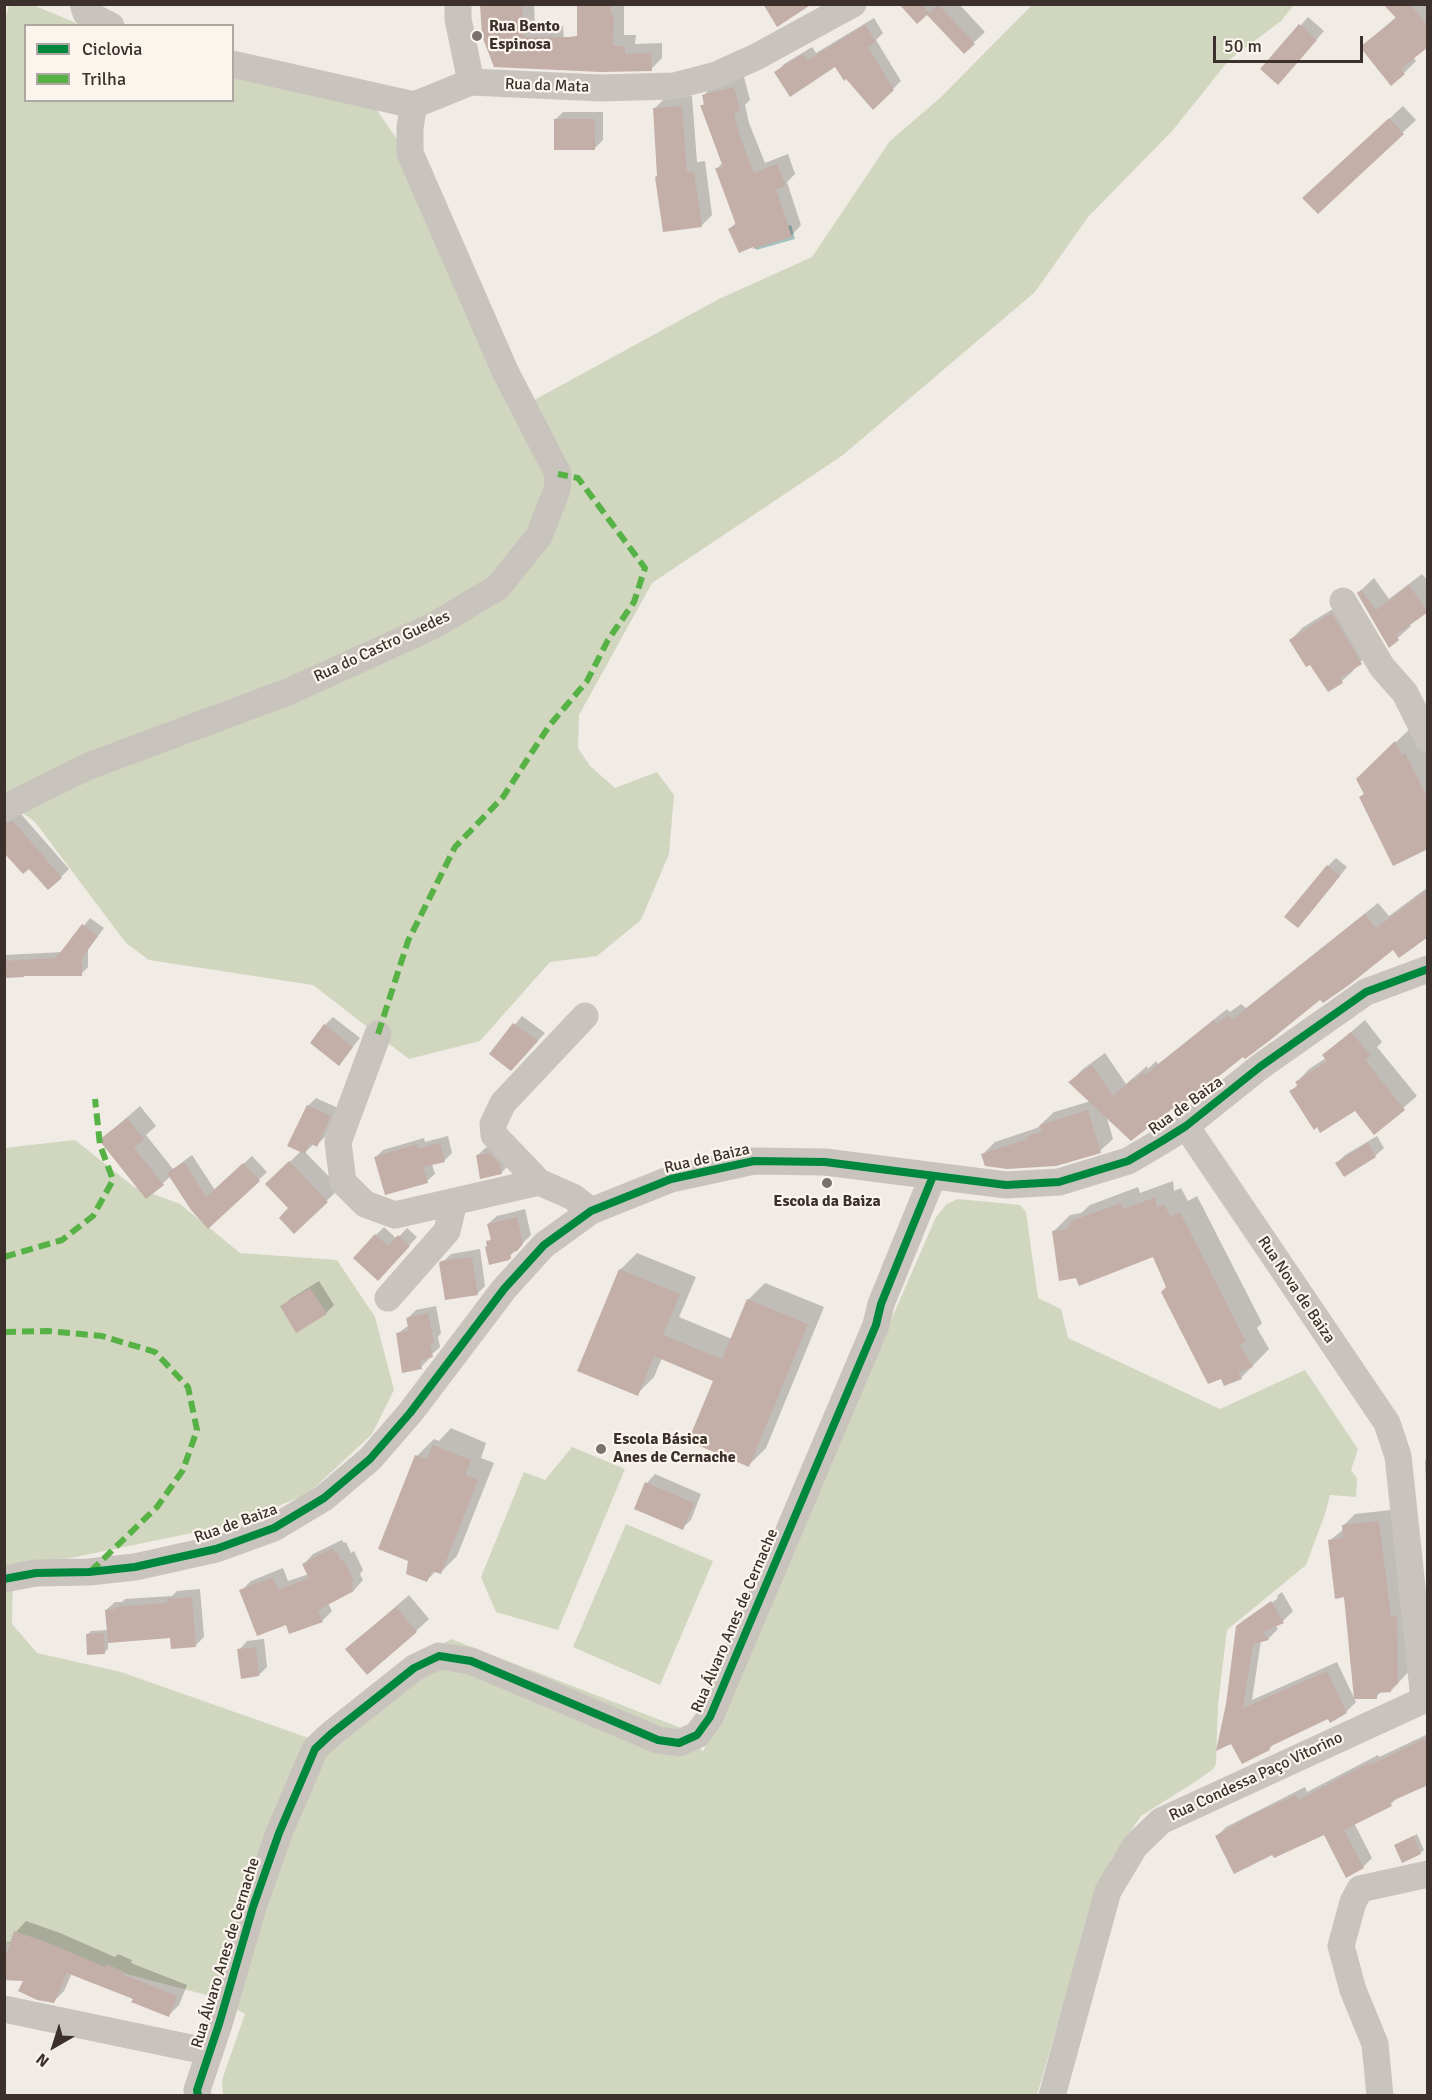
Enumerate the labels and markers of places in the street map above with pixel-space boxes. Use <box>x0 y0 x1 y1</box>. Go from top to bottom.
place label: Rua Bento Espinosa <box>489 17 560 55</box>
marker: Rua Bento Espinosa <box>470 29 484 43</box>
marker: Escola da Baiza <box>820 1176 834 1190</box>
place label: Escola da Baiza <box>773 1192 881 1212</box>
place label: Escola Básica Anes de Cernache <box>613 1430 736 1468</box>
marker: Escola Básica Anes de Cernache <box>594 1442 608 1456</box>

